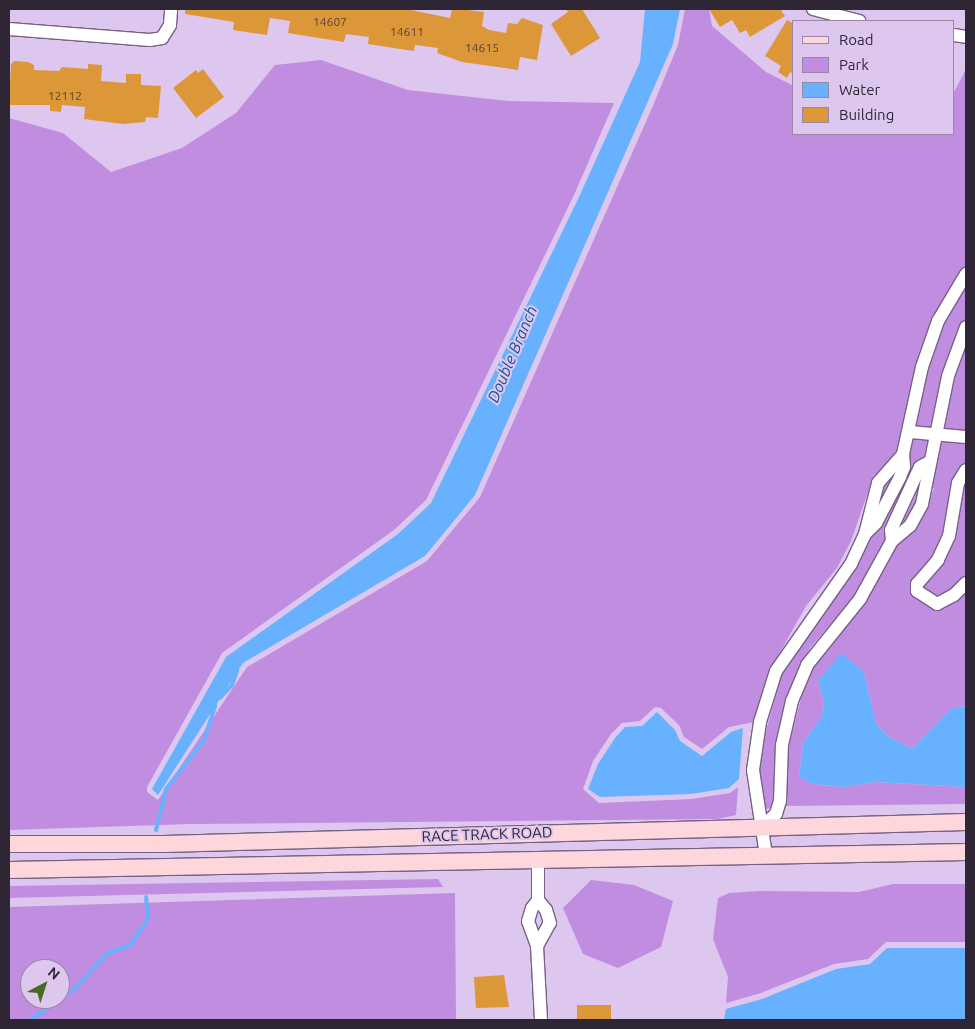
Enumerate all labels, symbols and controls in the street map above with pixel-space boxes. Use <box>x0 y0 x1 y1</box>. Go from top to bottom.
house number: 14607 <box>313 15 347 29</box>
legend <box>792 20 955 135</box>
house number: 14611 <box>390 25 424 39</box>
text: Road <box>839 31 874 48</box>
house number: 14615 <box>465 41 499 55</box>
text: Park <box>839 56 869 73</box>
text: Water <box>839 81 880 98</box>
house number: 12112 <box>48 89 82 103</box>
text: Building <box>839 106 894 123</box>
water label: Double Branch <box>483 303 541 405</box>
street label: RACE TRACK ROAD <box>421 823 553 845</box>
north arrow <box>20 959 70 1009</box>
text: N <box>45 964 63 983</box>

